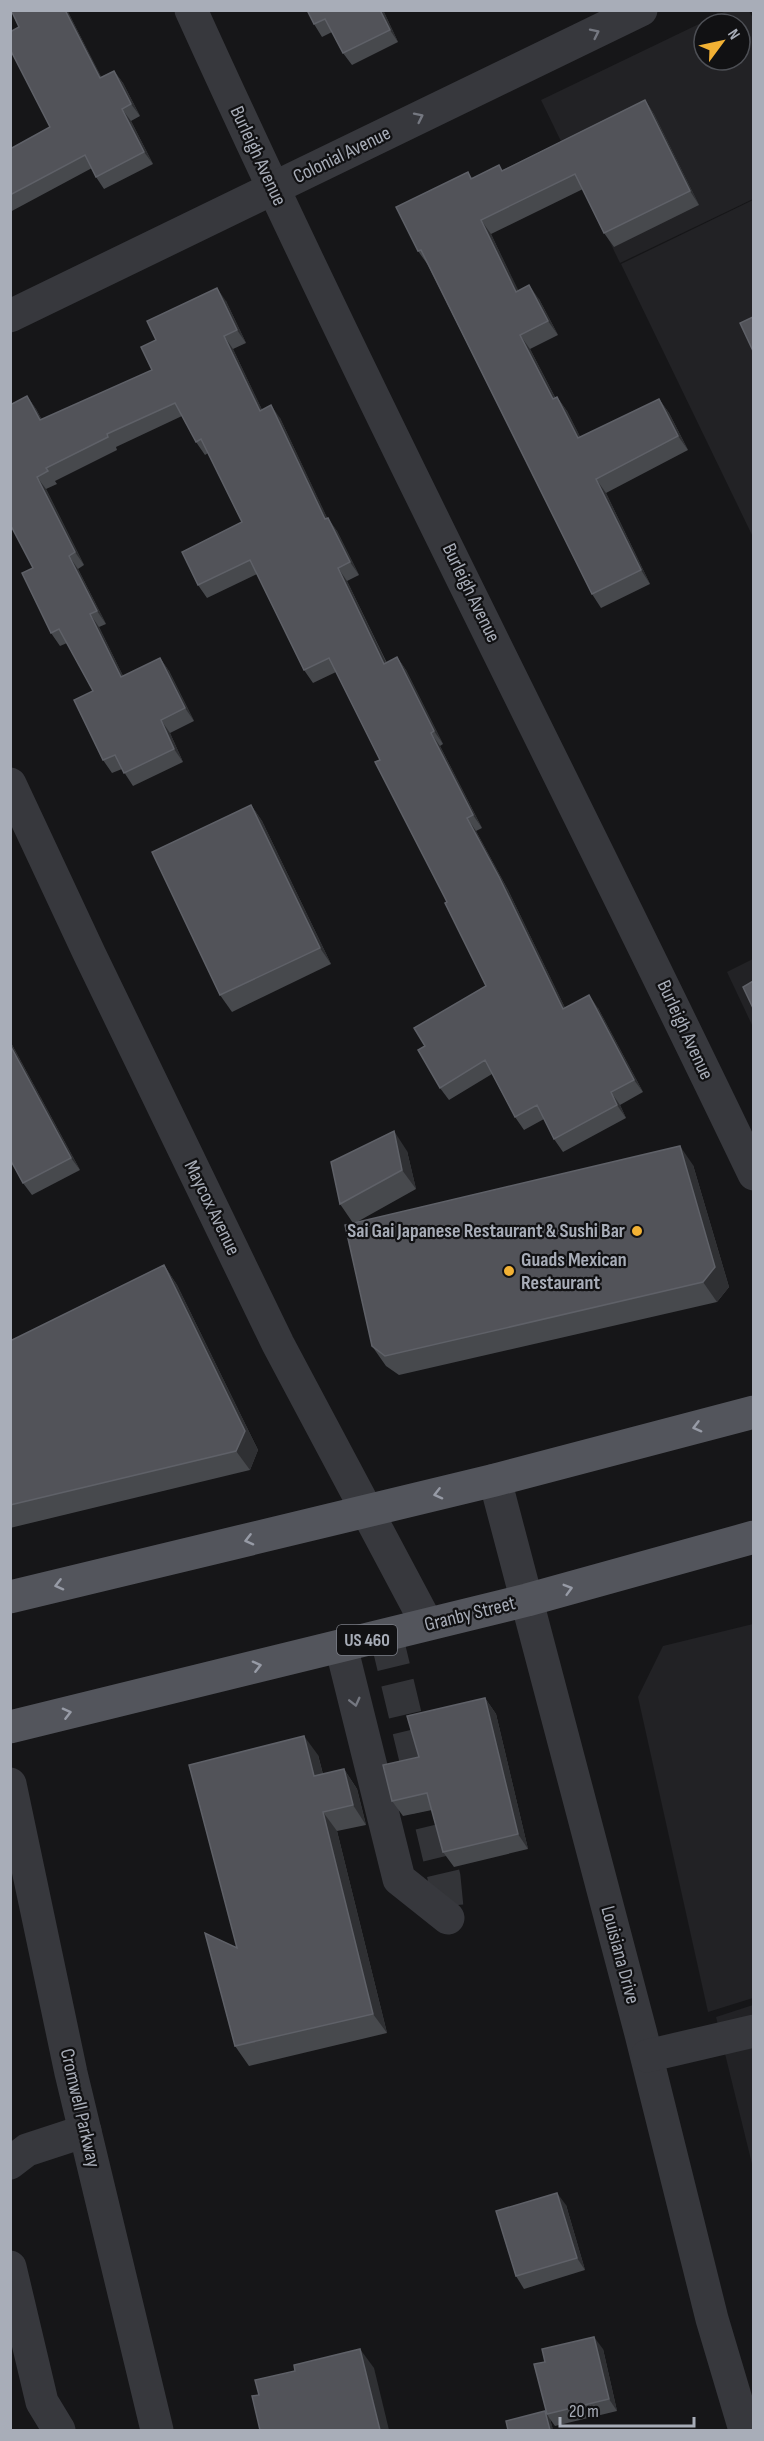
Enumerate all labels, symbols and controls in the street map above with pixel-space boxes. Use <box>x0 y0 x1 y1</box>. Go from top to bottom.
north arrow <box>692 12 752 72</box>
text: N <box>723 26 744 43</box>
one-way arrow <box>588 28 599 40</box>
street label: Burleigh Avenue <box>224 102 292 210</box>
one-way arrow <box>413 113 424 125</box>
street label: Colonial Avenue <box>289 121 395 189</box>
street label: Burleigh Avenue <box>437 540 505 646</box>
street label: Burleigh Avenue <box>651 976 719 1084</box>
street label: Maycox Avenue <box>179 1157 245 1259</box>
place label: Sai Gai Japanese Restaurant & Sushi Bar <box>347 1219 625 1243</box>
marker: Sai Gai Japanese Restaurant & Sushi Bar <box>630 1224 644 1238</box>
place label: Guads Mexican Restaurant <box>521 1248 627 1295</box>
marker: Guads Mexican Restaurant <box>502 1264 516 1278</box>
one-way arrow <box>692 1420 703 1432</box>
one-way arrow <box>433 1486 443 1499</box>
one-way arrow <box>244 1532 254 1545</box>
one-way arrow <box>54 1578 64 1591</box>
one-way arrow <box>563 1583 573 1596</box>
street label: Granby Street <box>422 1591 518 1637</box>
road number: US 460 <box>337 1625 397 1655</box>
one-way arrow <box>251 1661 261 1674</box>
one-way arrow <box>348 1697 361 1707</box>
one-way arrow <box>62 1707 72 1720</box>
street label: Louisiana Drive <box>595 1903 645 2007</box>
street label: Cromwell Parkway <box>55 2046 105 2170</box>
scale bar <box>560 2390 694 2428</box>
text: 20 m <box>569 2401 599 2422</box>

